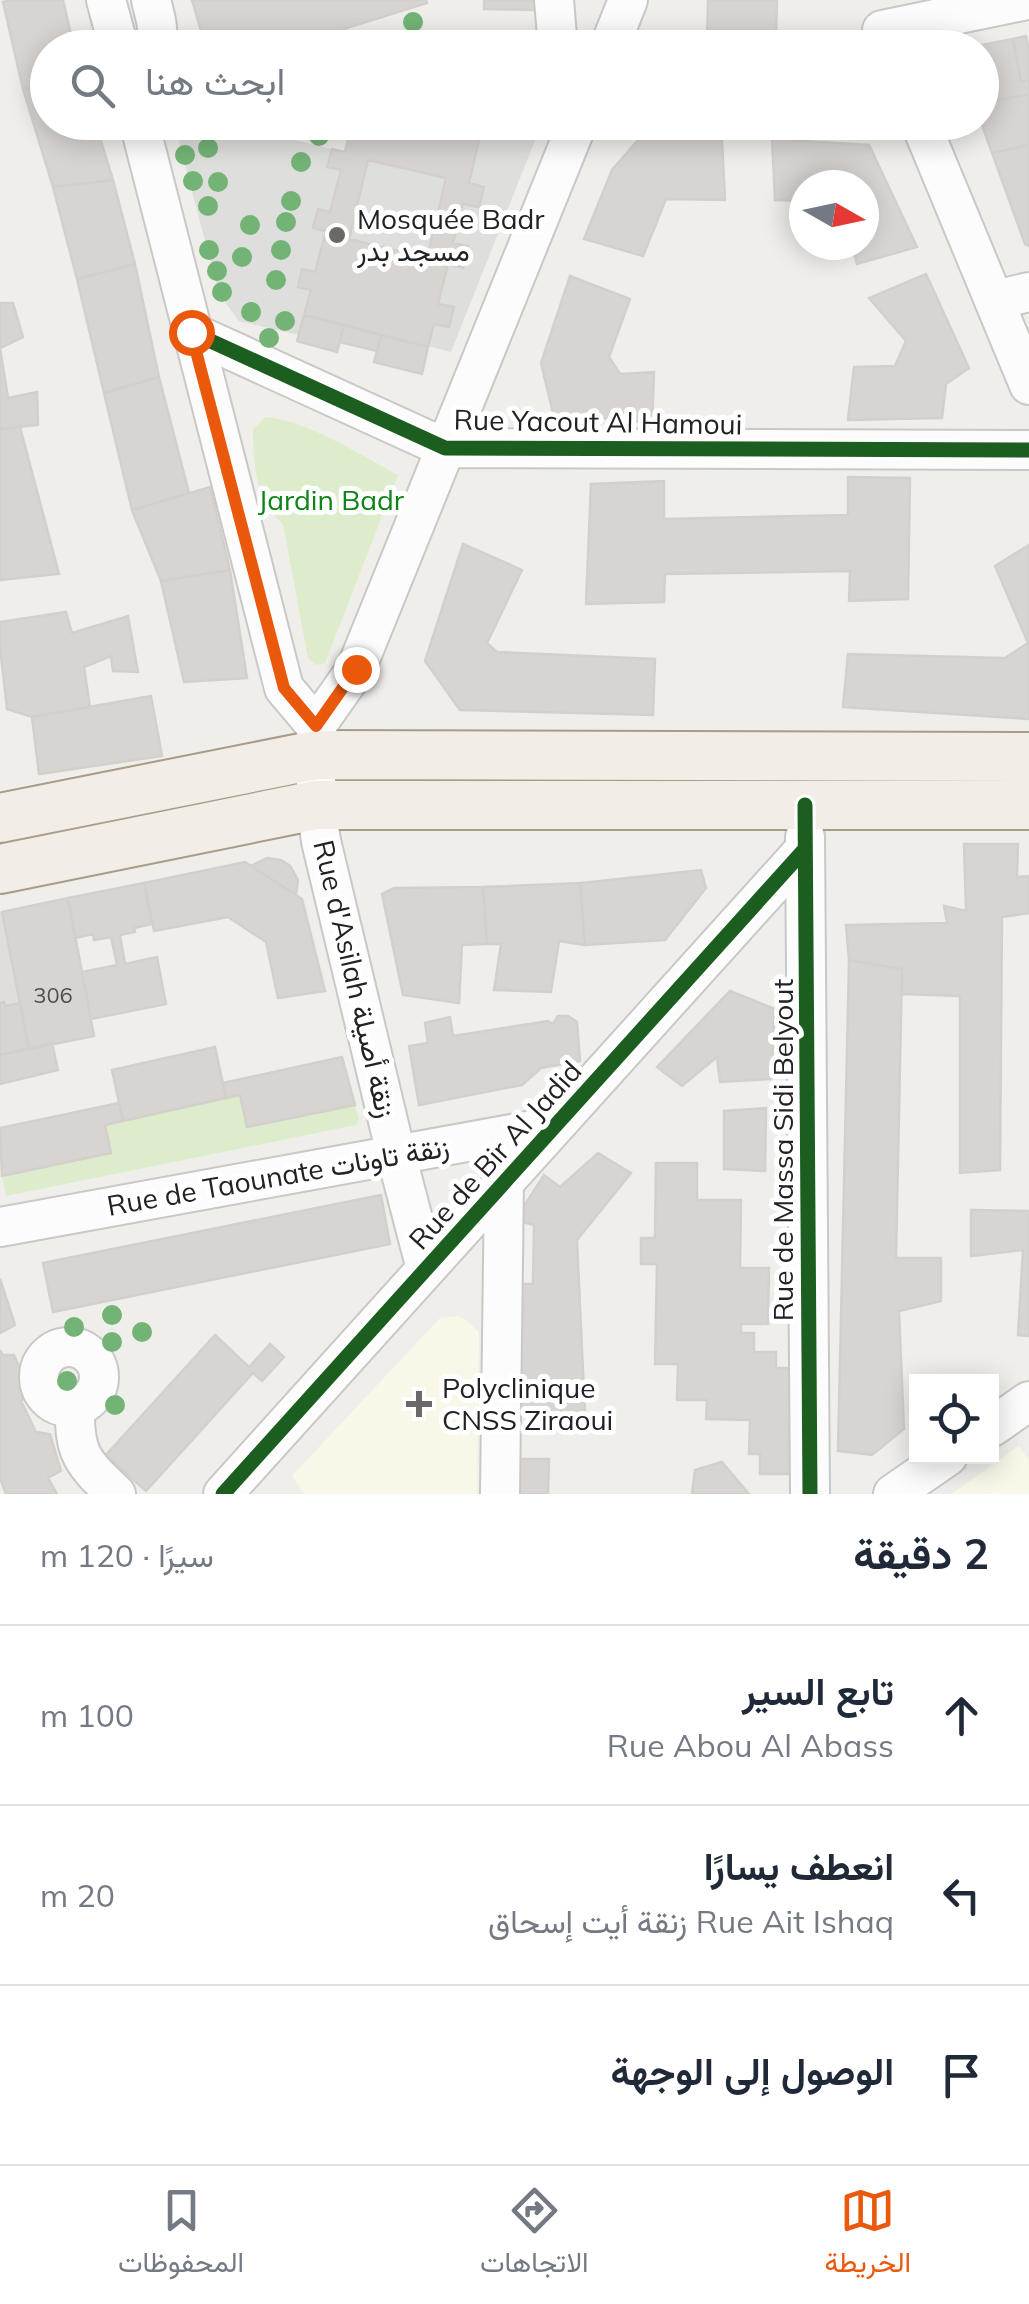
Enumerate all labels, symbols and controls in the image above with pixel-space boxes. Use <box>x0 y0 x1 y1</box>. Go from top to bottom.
search box <box>30 30 999 140</box>
text: ابحث هنا <box>145 57 285 105</box>
icon: search <box>65 58 120 113</box>
north arrow <box>789 170 879 260</box>
place label: Mosquée Badr مسجد بدر <box>356 201 545 269</box>
marker: Mosquée Badr مسجد بدر <box>326 224 348 246</box>
route start <box>169 310 215 356</box>
street label: Rue Yacout Al Hamoui <box>453 401 743 442</box>
park label: Jardin Badr <box>258 482 405 517</box>
route end <box>334 647 380 693</box>
street label: Rue d'Asilah زنقة أصيلة <box>306 837 404 1121</box>
street label: Rue de Massa Sidi Belyout <box>765 979 800 1321</box>
house number: 306 <box>33 981 73 1009</box>
street label: Rue de Bir Al Jadid <box>401 1053 588 1256</box>
street label: Rue de Taounate زنقة تاونات <box>104 1128 452 1224</box>
place label: Polyclinique CNSS Ziraoui <box>442 1370 613 1437</box>
map controls <box>909 1374 999 1464</box>
button: locate <box>909 1374 999 1464</box>
marker: Polyclinique CNSS Ziraoui <box>406 1391 432 1417</box>
text: 2 دقيقة <box>853 1527 989 1580</box>
text: سيرًا · 120 m <box>40 1535 214 1575</box>
text: تابع السير <box>742 1667 894 1715</box>
icon: ahead <box>934 1688 989 1743</box>
text: 100 m <box>40 1695 134 1735</box>
text: Rue Abou Al Abass <box>607 1725 894 1765</box>
text: انعطف يسارًا <box>704 1842 894 1890</box>
icon: left <box>934 1868 989 1923</box>
text: 20 m <box>40 1875 115 1915</box>
text: Rue Ait Ishaq زنقة أيت إسحاق <box>488 1901 894 1941</box>
text: الوصول إلى الوجهة <box>610 2047 894 2095</box>
icon: arrive <box>934 2048 989 2103</box>
tab: المحفوظات <box>118 2183 244 2287</box>
tab: الاتجاهات <box>480 2183 589 2287</box>
tab: الخريطة <box>824 2183 911 2287</box>

